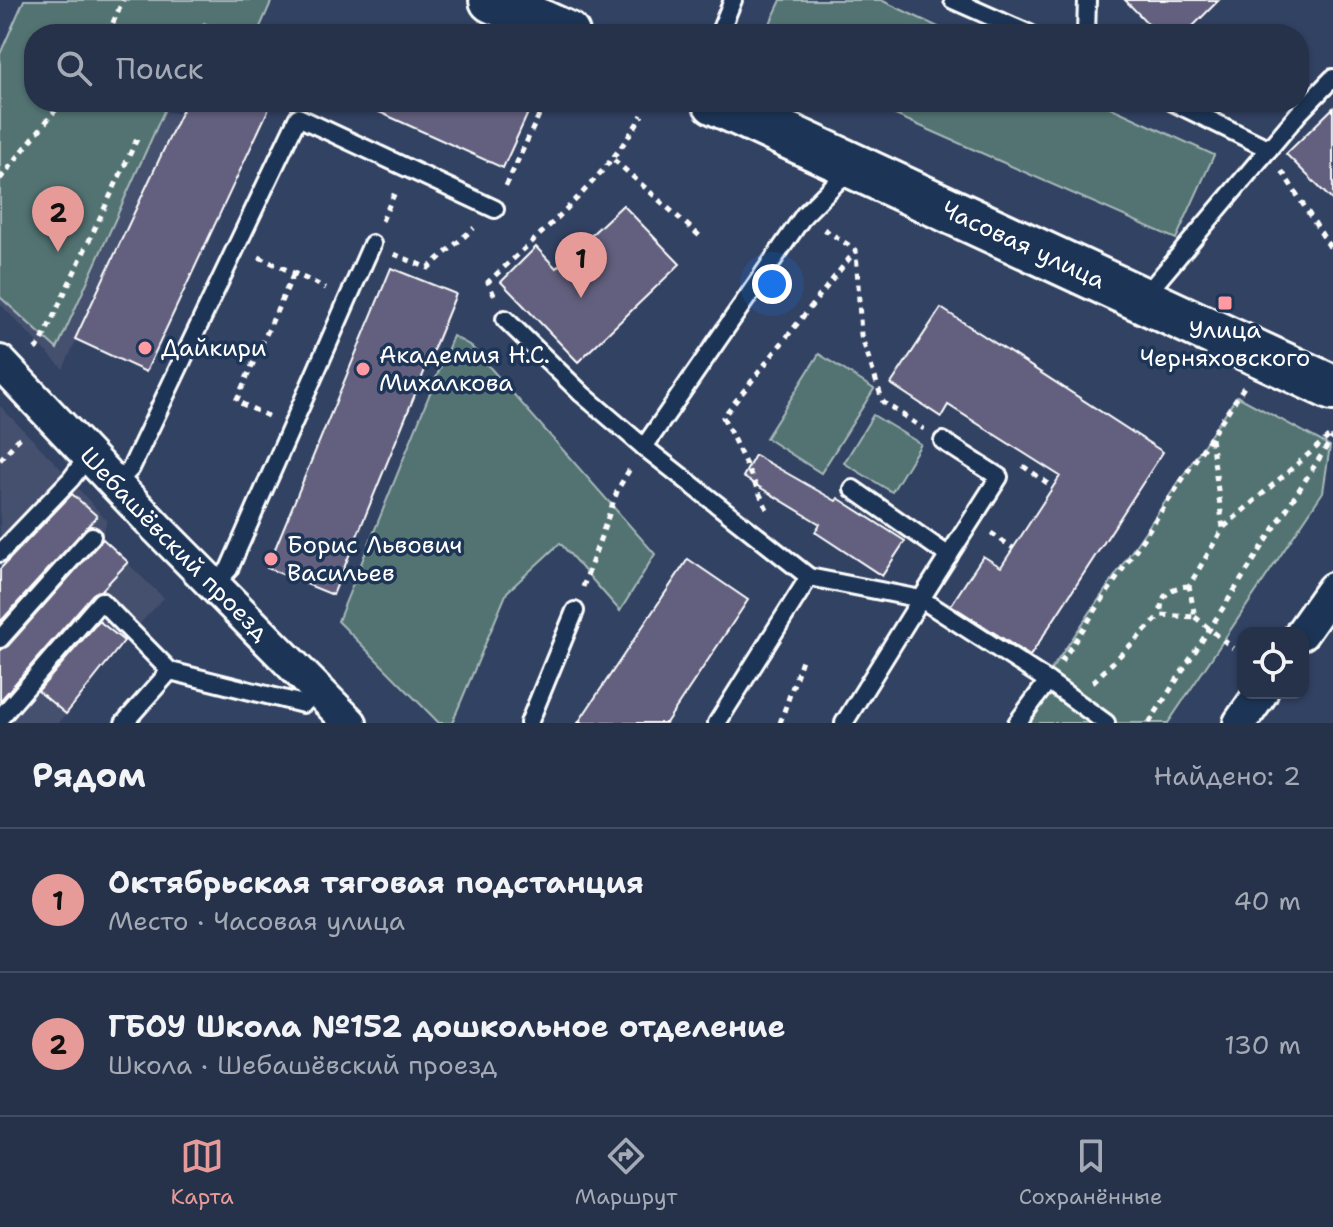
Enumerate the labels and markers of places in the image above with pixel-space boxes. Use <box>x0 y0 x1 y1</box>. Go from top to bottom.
pin: 2 <box>32 186 84 252</box>
pin: 1 <box>555 232 607 298</box>
marker: Улица Черняховского <box>1216 294 1234 312</box>
place label: Улица Черняховского <box>1140 314 1310 374</box>
place label: Дайкири <box>161 332 267 364</box>
marker: Дайкири <box>136 339 154 357</box>
place label: Академия Н.С. Михалкова <box>379 339 550 399</box>
marker: Академия Н.С. Михалкова <box>354 360 372 378</box>
place label: Борис Львович Васильев <box>287 529 462 589</box>
marker: Борис Львович Васильев <box>262 550 280 568</box>

